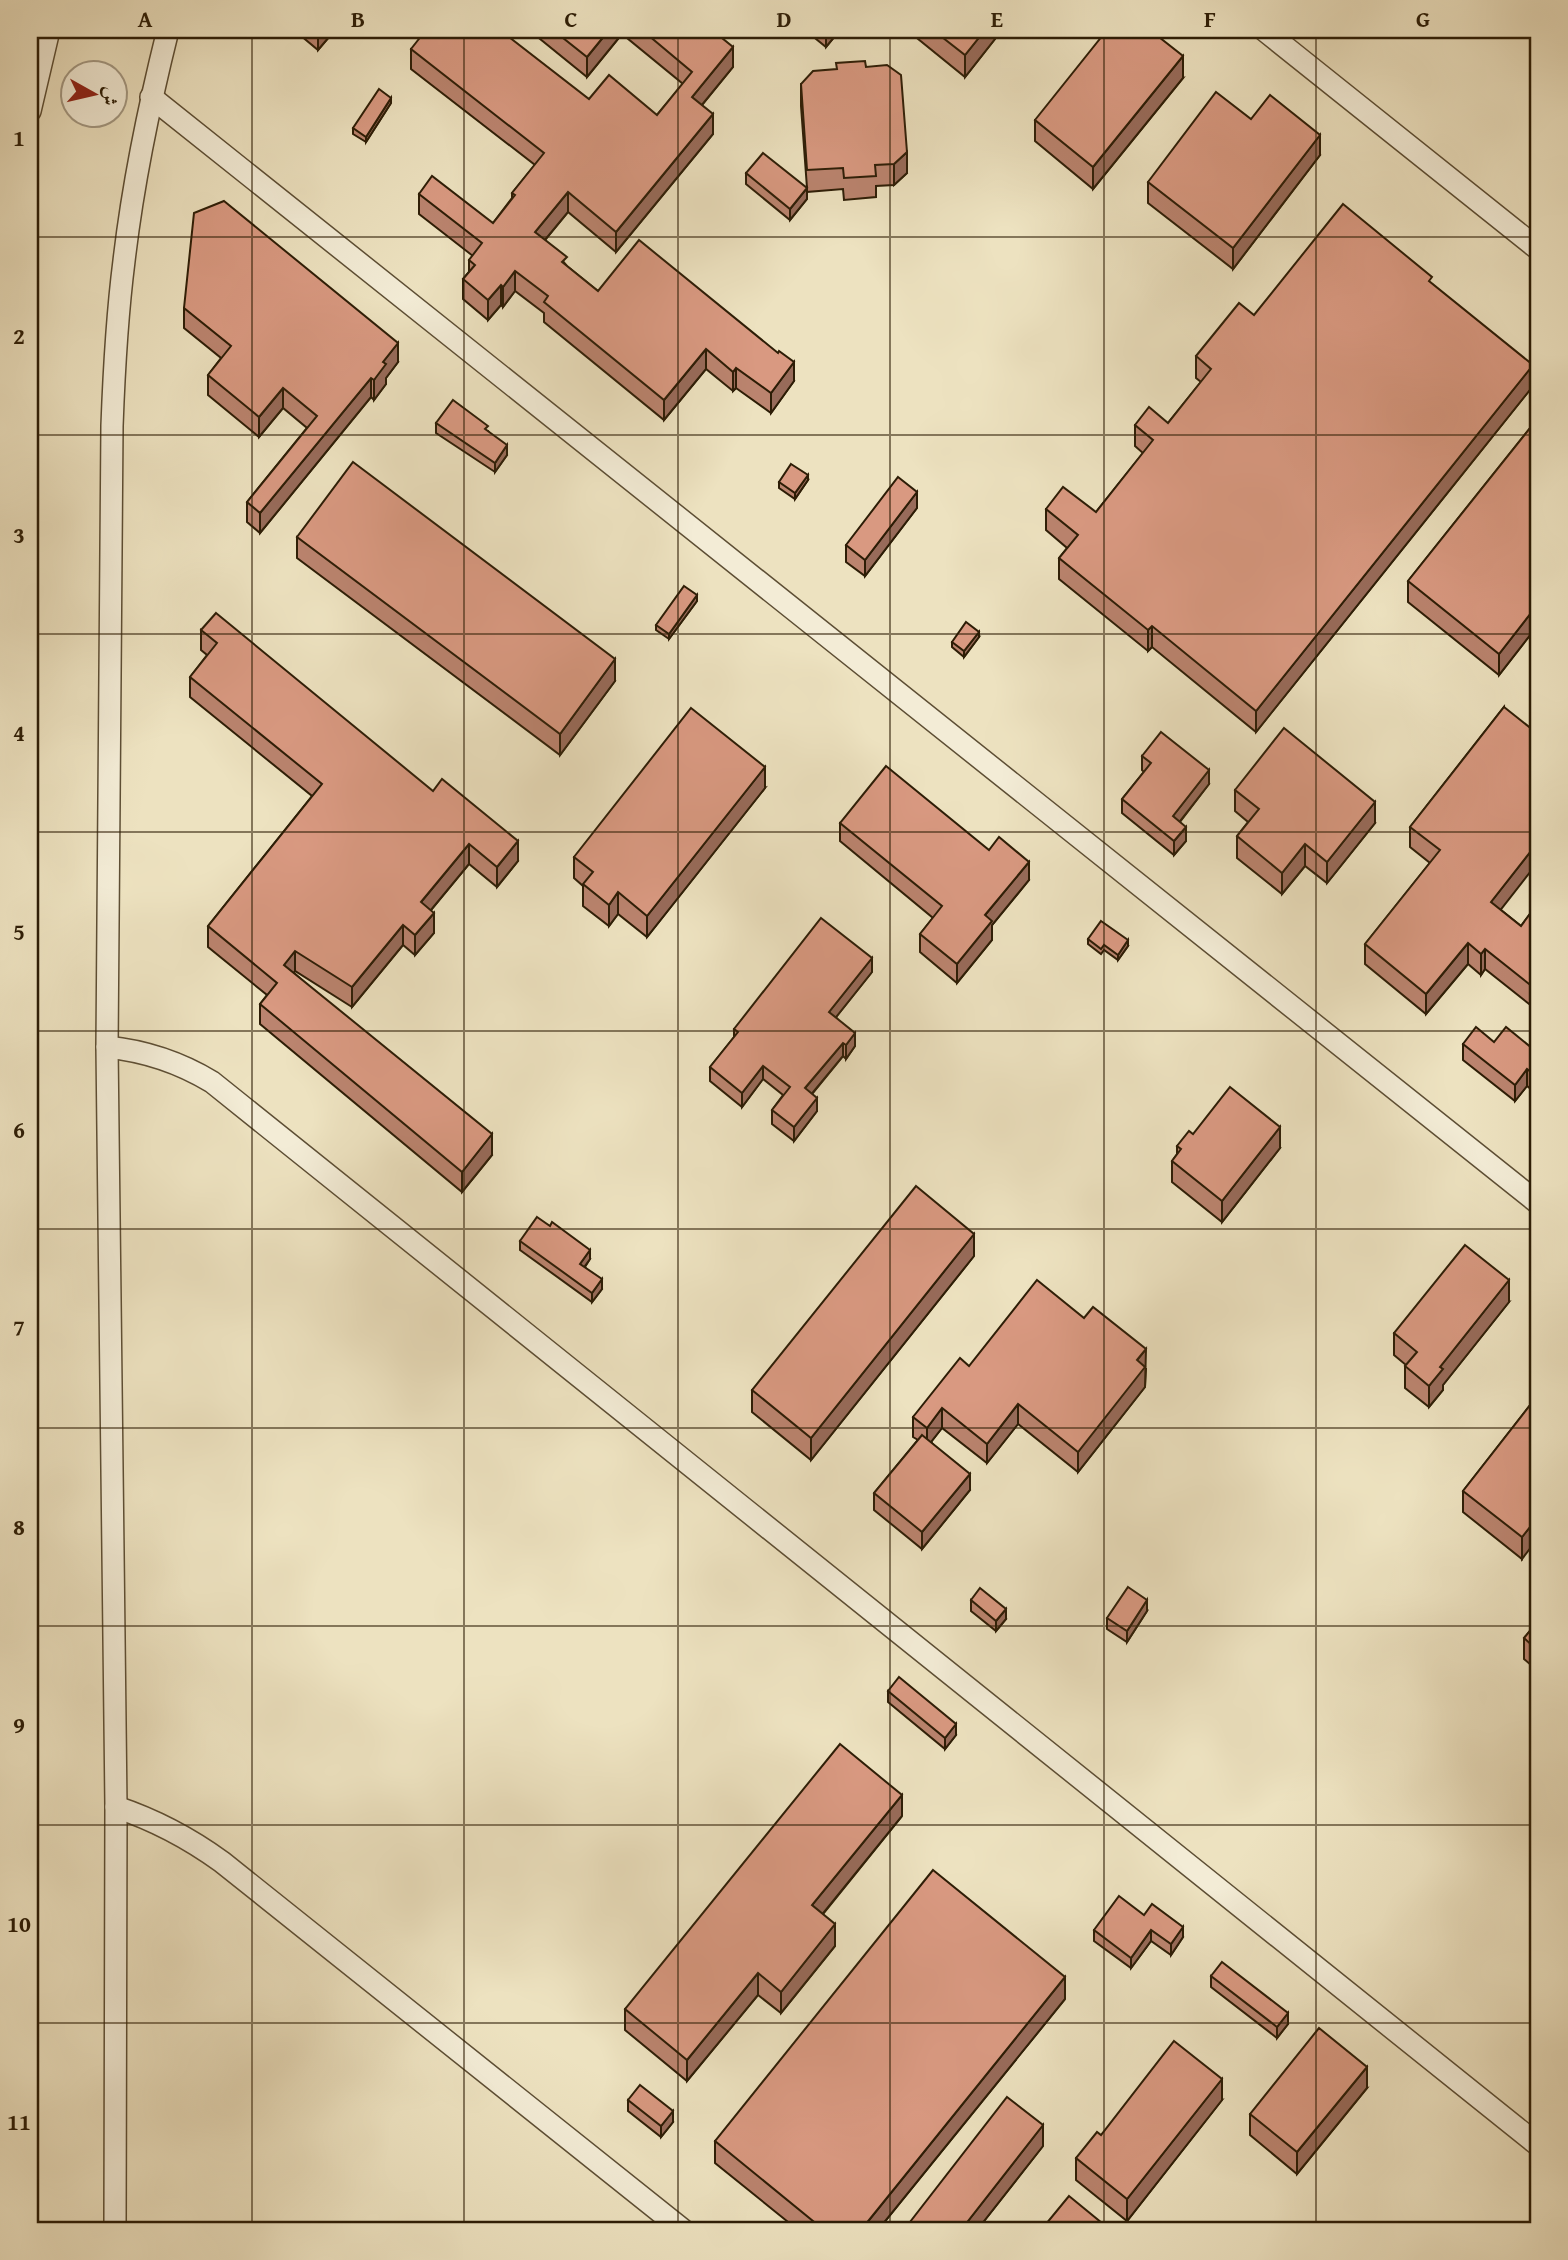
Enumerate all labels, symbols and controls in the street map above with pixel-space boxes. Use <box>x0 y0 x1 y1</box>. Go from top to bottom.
text: A <box>138 2 153 35</box>
text: B <box>351 2 365 35</box>
text: C <box>564 2 578 35</box>
text: D <box>777 2 792 35</box>
text: E <box>991 2 1003 35</box>
text: F <box>1204 2 1216 35</box>
text: G <box>1416 2 1430 35</box>
north arrow <box>60 60 130 130</box>
text: ش <box>96 85 126 108</box>
text: 1 <box>13 121 25 154</box>
text: 2 <box>13 319 25 352</box>
text: 3 <box>13 518 25 551</box>
text: 4 <box>13 716 25 749</box>
text: 5 <box>13 915 25 948</box>
text: 6 <box>13 1113 25 1146</box>
text: 7 <box>13 1311 25 1344</box>
text: 8 <box>13 1510 25 1543</box>
text: 9 <box>13 1708 25 1741</box>
text: 10 <box>7 1907 31 1940</box>
text: 11 <box>7 2105 31 2138</box>

